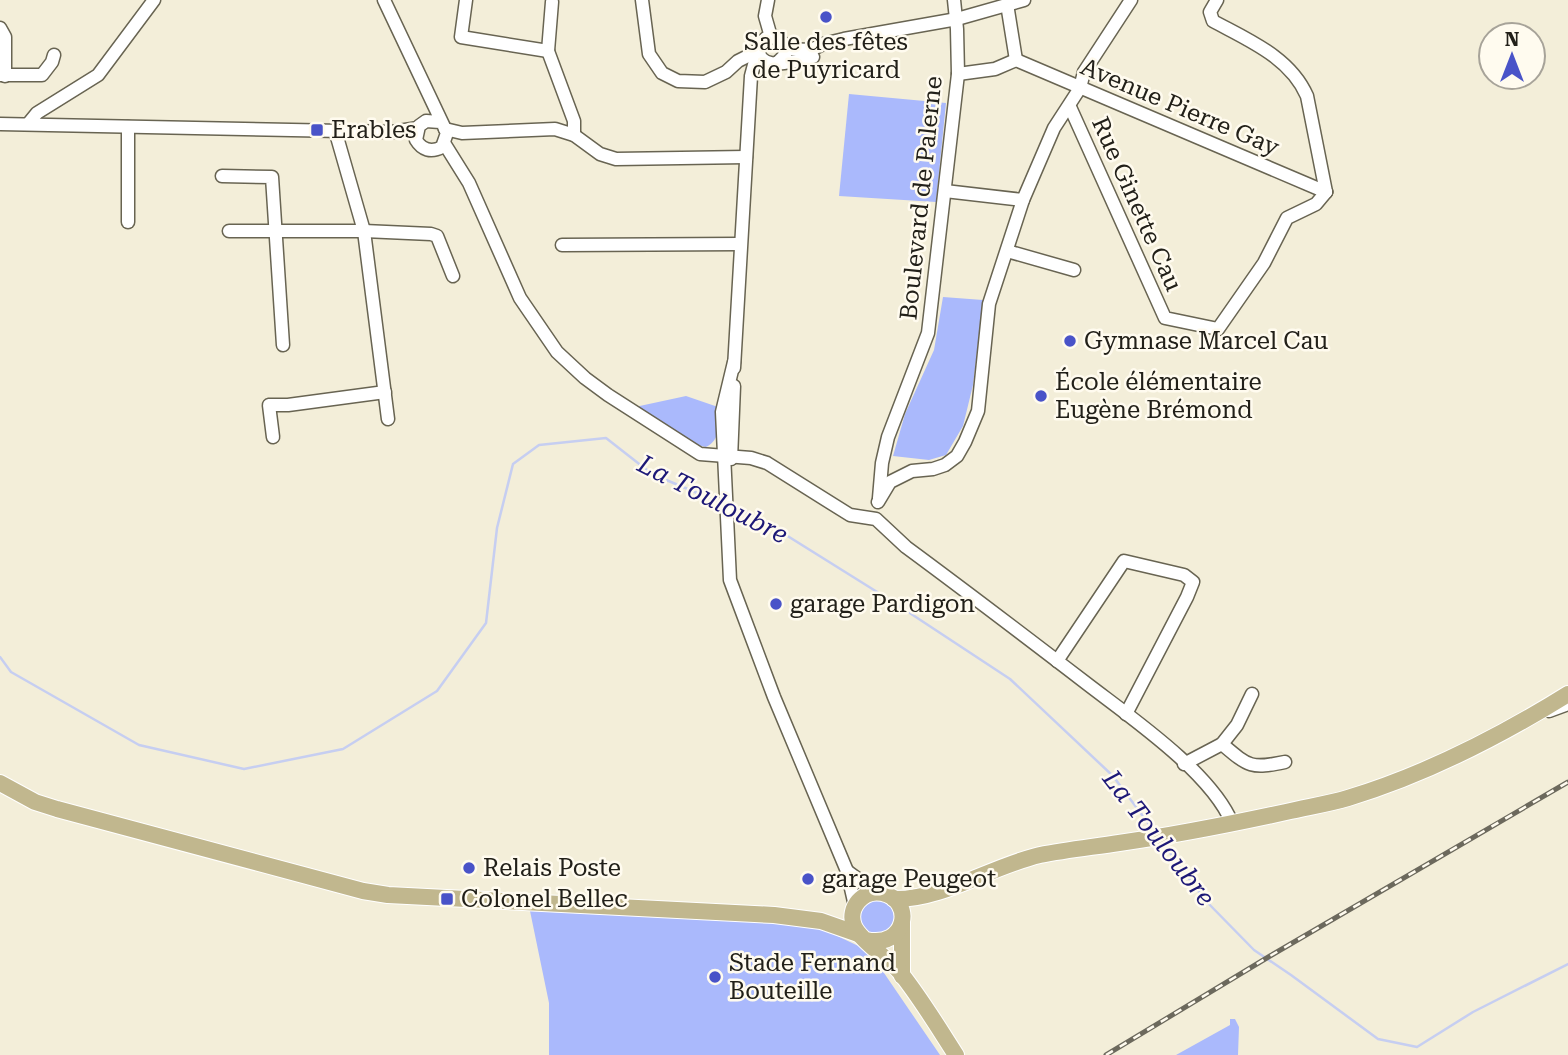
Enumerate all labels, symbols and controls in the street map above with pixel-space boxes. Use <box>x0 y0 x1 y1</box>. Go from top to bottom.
marker: Salle des fêtes de Puyricard <box>818 9 834 25</box>
north arrow <box>1477 21 1547 91</box>
place label: Salle des fêtes de Puyricard <box>744 28 908 84</box>
text: N <box>1505 28 1520 51</box>
street label: Avenue Pierre Gay <box>1077 53 1284 162</box>
street label: Boulevard de Palerne <box>894 75 948 321</box>
street label: Rue Ginette Cau <box>1086 113 1188 295</box>
place label: Erables <box>331 116 417 144</box>
marker: Erables <box>309 122 325 138</box>
place label: Gymnase Marcel Cau <box>1084 327 1328 355</box>
marker: Gymnase Marcel Cau <box>1062 333 1078 349</box>
place label: École élémentaire Eugène Brémond <box>1055 367 1262 424</box>
marker: École élémentaire Eugène Brémond <box>1033 388 1049 404</box>
water label: La Touloubre <box>632 448 793 550</box>
place label: garage Pardigon <box>790 590 975 618</box>
marker: garage Pardigon <box>768 596 784 612</box>
water label: La Touloubre <box>1096 763 1221 912</box>
place label: Relais Poste <box>483 854 621 882</box>
marker: Relais Poste <box>461 860 477 876</box>
place label: garage Peugeot <box>822 865 996 893</box>
marker: garage Peugeot <box>800 871 816 887</box>
place label: Colonel Bellec <box>461 885 628 913</box>
marker: Colonel Bellec <box>439 891 455 907</box>
place label: Stade Fernand Bouteille <box>729 949 896 1005</box>
marker: Stade Fernand Bouteille <box>707 969 723 985</box>

